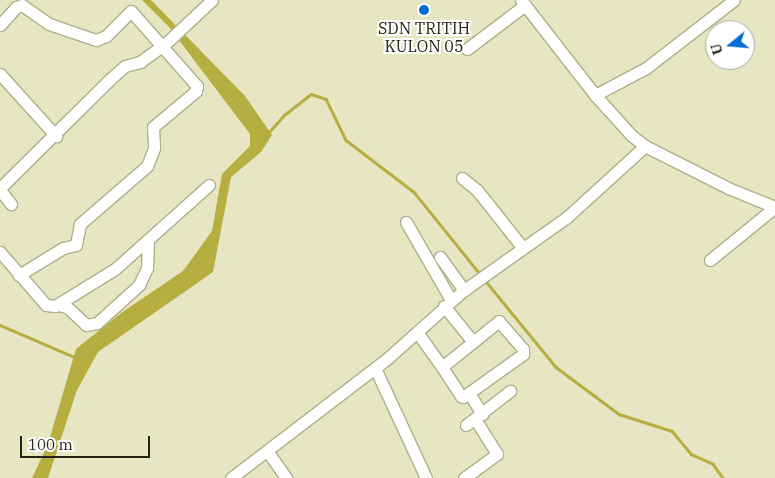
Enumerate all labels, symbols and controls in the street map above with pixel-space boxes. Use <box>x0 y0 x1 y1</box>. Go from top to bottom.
marker: SDN TRITIH KULON 05 <box>418 4 430 16</box>
place label: SDN TRITIH KULON 05 <box>378 18 470 56</box>
north arrow <box>705 20 755 70</box>
text: U <box>706 41 727 57</box>
scale bar <box>22 426 152 458</box>
text: 100 m <box>28 435 73 454</box>

